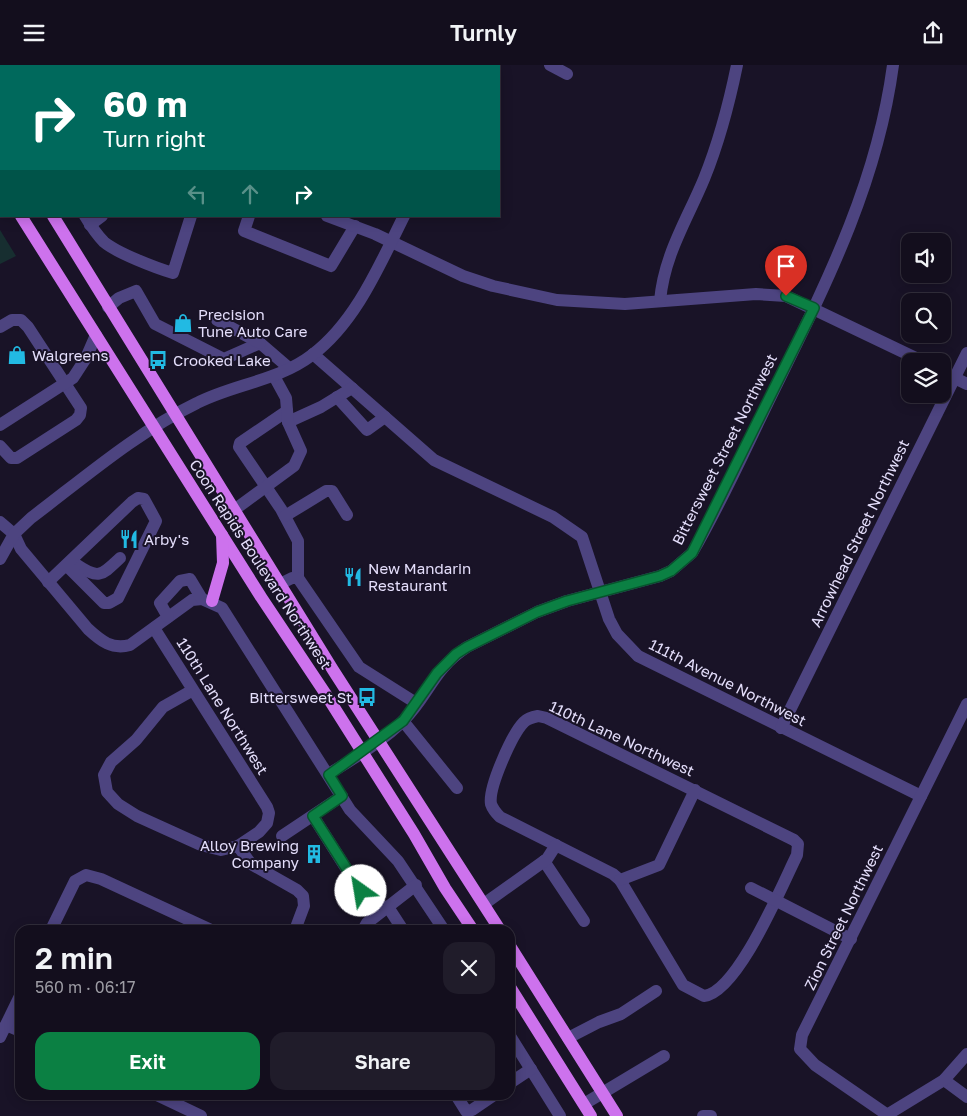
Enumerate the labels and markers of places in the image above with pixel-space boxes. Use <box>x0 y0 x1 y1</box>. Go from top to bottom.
pin <box>765 245 807 296</box>
place label: Precision Tune Auto Care <box>198 305 308 340</box>
shop icon: Precision Tune Auto Care <box>172 312 194 334</box>
shop icon: Walgreens <box>6 344 28 366</box>
place label: Walgreens <box>32 346 108 364</box>
bus stop icon: Crooked Lake <box>147 349 169 371</box>
place label: Crooked Lake <box>173 351 271 369</box>
restaurant icon: Arby's <box>118 528 140 550</box>
place label: Arby's <box>144 530 189 548</box>
place label: New Mandarin Restaurant <box>368 559 471 594</box>
restaurant icon: New Mandarin Restaurant <box>342 566 364 588</box>
bus stop icon: Bittersweet St <box>356 686 378 708</box>
place label: Bittersweet St <box>249 688 352 706</box>
place label: Alloy Brewing Company <box>200 836 300 871</box>
building icon: Alloy Brewing Company <box>303 843 325 865</box>

